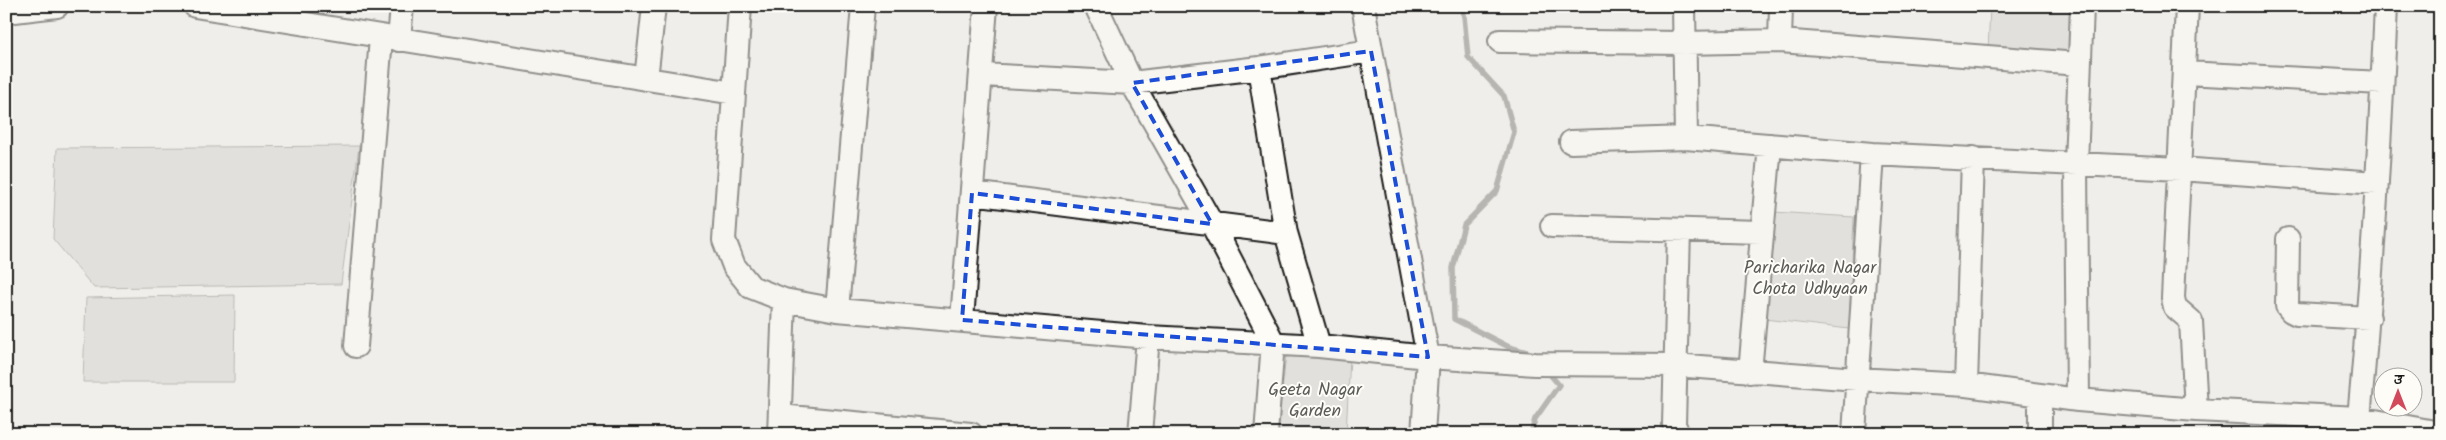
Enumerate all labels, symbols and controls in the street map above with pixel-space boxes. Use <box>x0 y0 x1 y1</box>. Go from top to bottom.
park label: Paricharika Nagar Chota Udhyaan <box>1744 254 1877 304</box>
north arrow <box>2374 368 2424 418</box>
text: उ <box>2394 369 2406 391</box>
park label: Geeta Nagar Garden <box>1268 376 1363 426</box>

